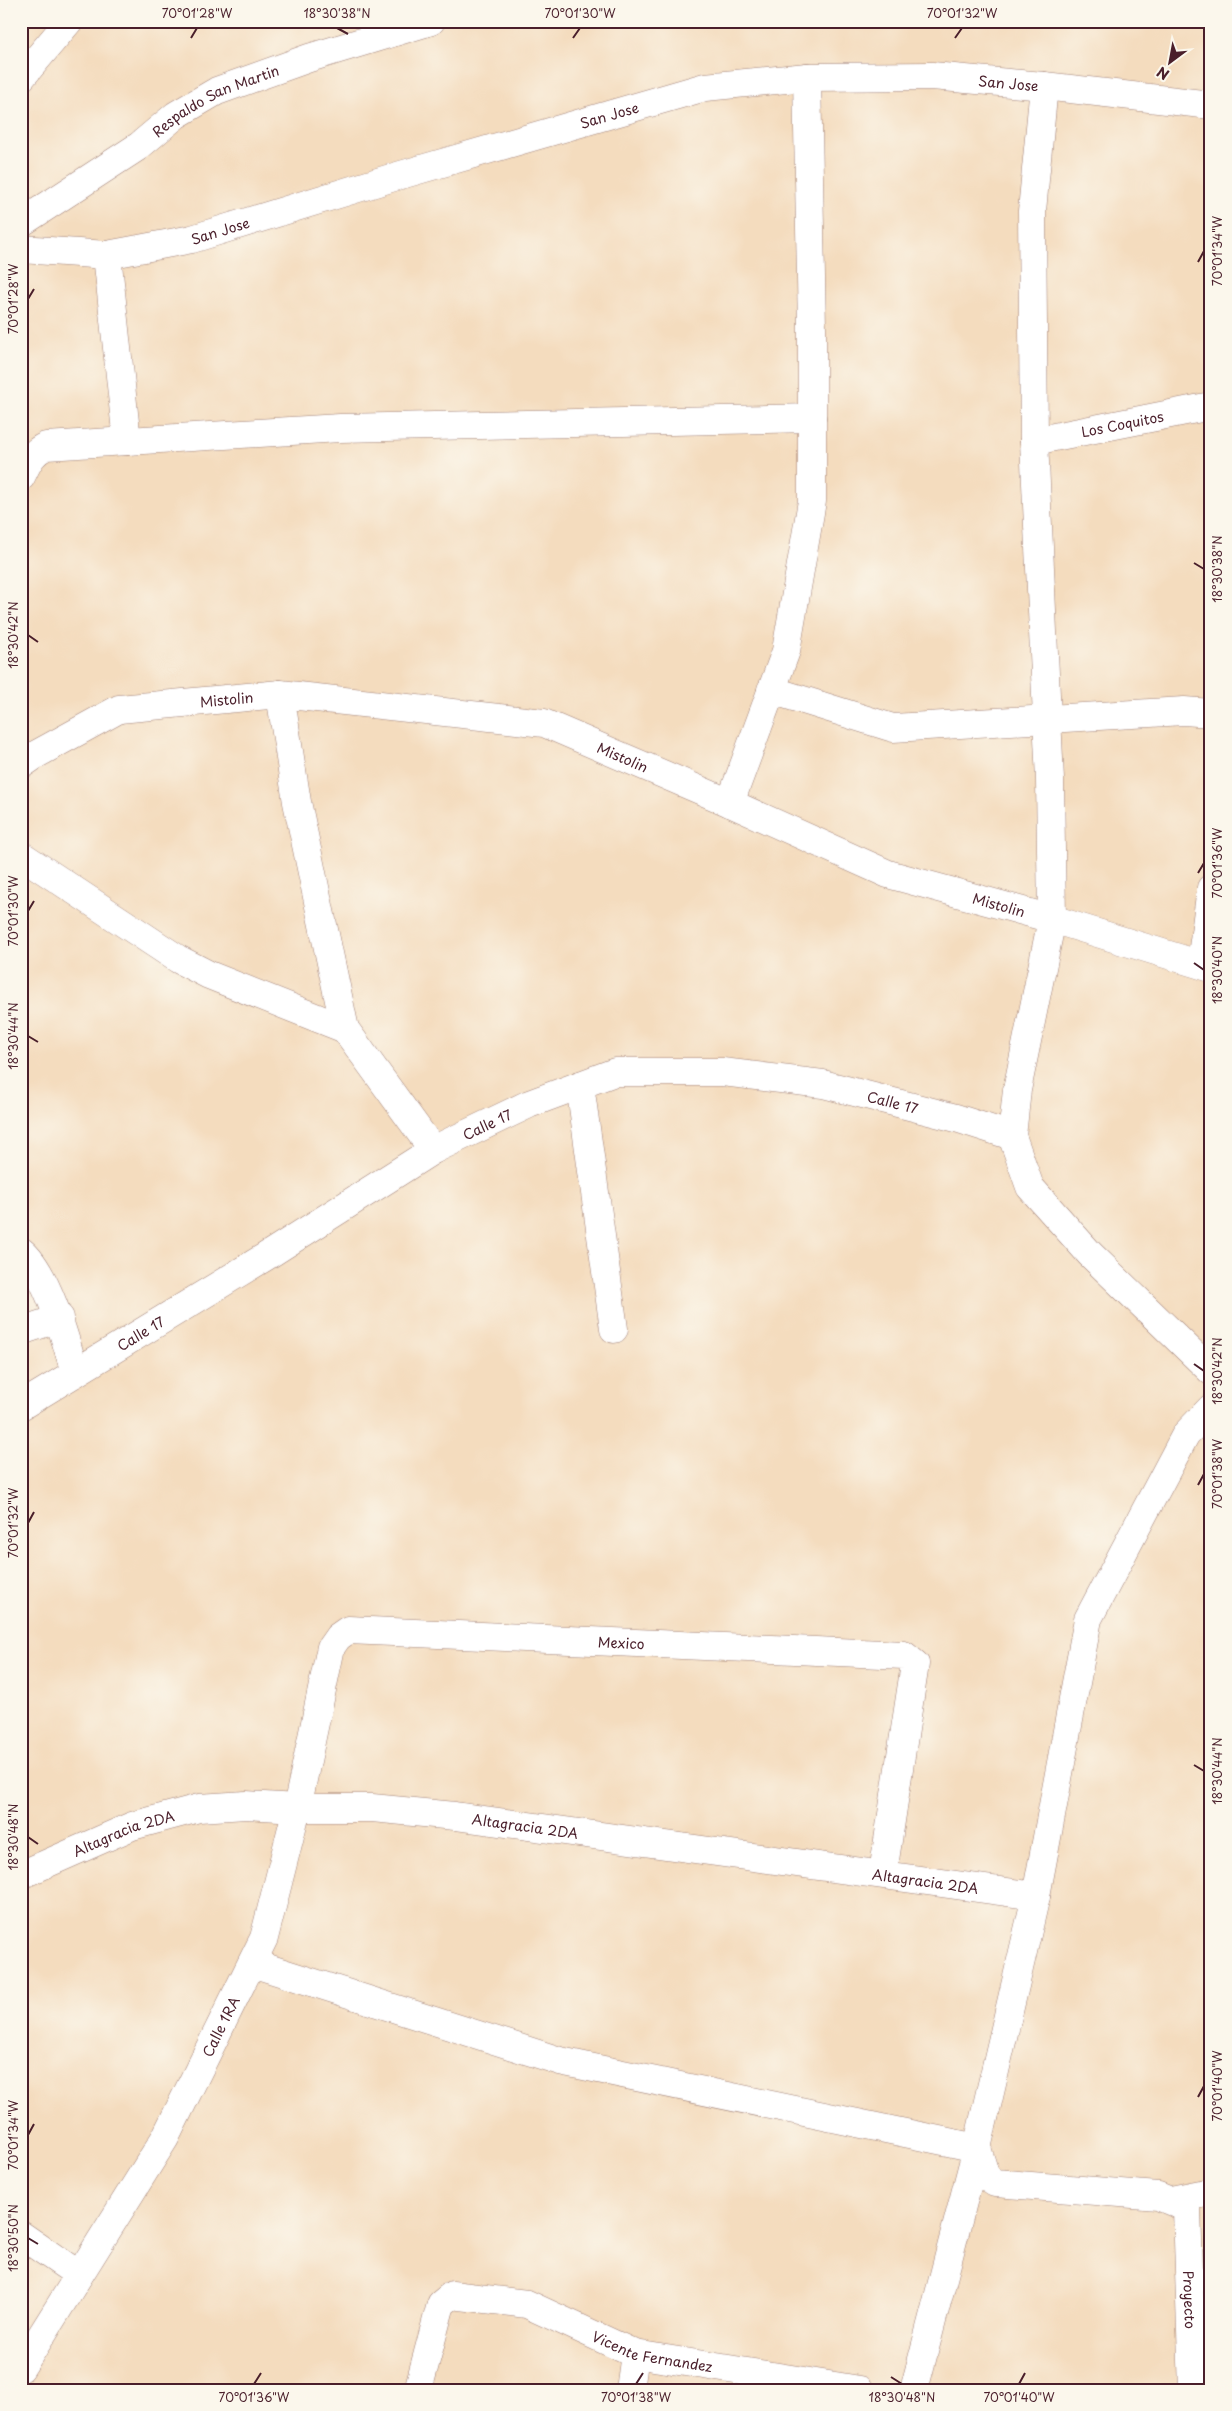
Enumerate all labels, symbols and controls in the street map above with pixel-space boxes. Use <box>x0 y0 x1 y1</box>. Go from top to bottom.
text: 70°01'28"W <box>162 4 233 22</box>
text: 18°30'38"N <box>303 4 371 22</box>
text: 70°01'30"W <box>544 4 616 22</box>
text: 70°01'32"W <box>927 4 998 22</box>
north arrow <box>1144 38 1194 88</box>
street label: Respaldo San Martin <box>147 59 282 142</box>
text: N <box>1153 62 1173 85</box>
street label: San Jose <box>977 70 1039 96</box>
street label: San Jose <box>577 96 641 133</box>
street label: San Jose <box>188 212 252 249</box>
text: 70°01'34"W <box>1208 215 1226 286</box>
text: 70°01'28"W <box>4 263 22 334</box>
street label: Los Coquitos <box>1079 405 1165 442</box>
text: 18°30'38"N <box>1208 535 1226 603</box>
text: 18°30'42"N <box>4 601 22 669</box>
street label: Mistolin <box>199 686 254 712</box>
street label: Mistolin <box>594 737 652 777</box>
text: 70°01'36"W <box>1208 827 1226 898</box>
text: 70°01'30"W <box>4 875 22 947</box>
street label: Mistolin <box>970 887 1028 922</box>
text: 18°30'40"N <box>1208 936 1226 1004</box>
text: 18°30'44"N <box>4 1002 22 1070</box>
street label: Calle 17 <box>865 1085 921 1119</box>
street label: Calle 17 <box>459 1103 516 1145</box>
street label: Calle 17 <box>113 1310 169 1356</box>
text: 18°30'42"N <box>1208 1337 1226 1405</box>
text: 70°01'38"W <box>1208 1438 1226 1509</box>
text: 70°01'32"W <box>4 1487 22 1558</box>
street label: Mexico <box>597 1631 645 1654</box>
text: 18°30'44"N <box>1208 1737 1226 1805</box>
text: 18°30'48"N <box>4 1804 22 1870</box>
street label: Altagracia 2DA <box>69 1805 176 1861</box>
street label: Altagracia 2DA <box>471 1808 580 1843</box>
street label: Altagracia 2DA <box>871 1863 980 1898</box>
street label: Calle 1RA <box>196 1992 244 2060</box>
text: 70°01'40"W <box>1208 2050 1226 2121</box>
text: 70°01'34"W <box>4 2099 22 2170</box>
text: 18°30'50"N <box>4 2204 22 2272</box>
street label: Proyecto <box>1179 2270 1201 2329</box>
street label: Vicente Fernandez <box>589 2325 714 2377</box>
text: 70°01'36"W <box>219 2388 290 2406</box>
text: 70°01'38"W <box>601 2388 672 2406</box>
text: 18°30'48"N <box>869 2388 935 2406</box>
text: 70°01'40"W <box>984 2388 1055 2406</box>

